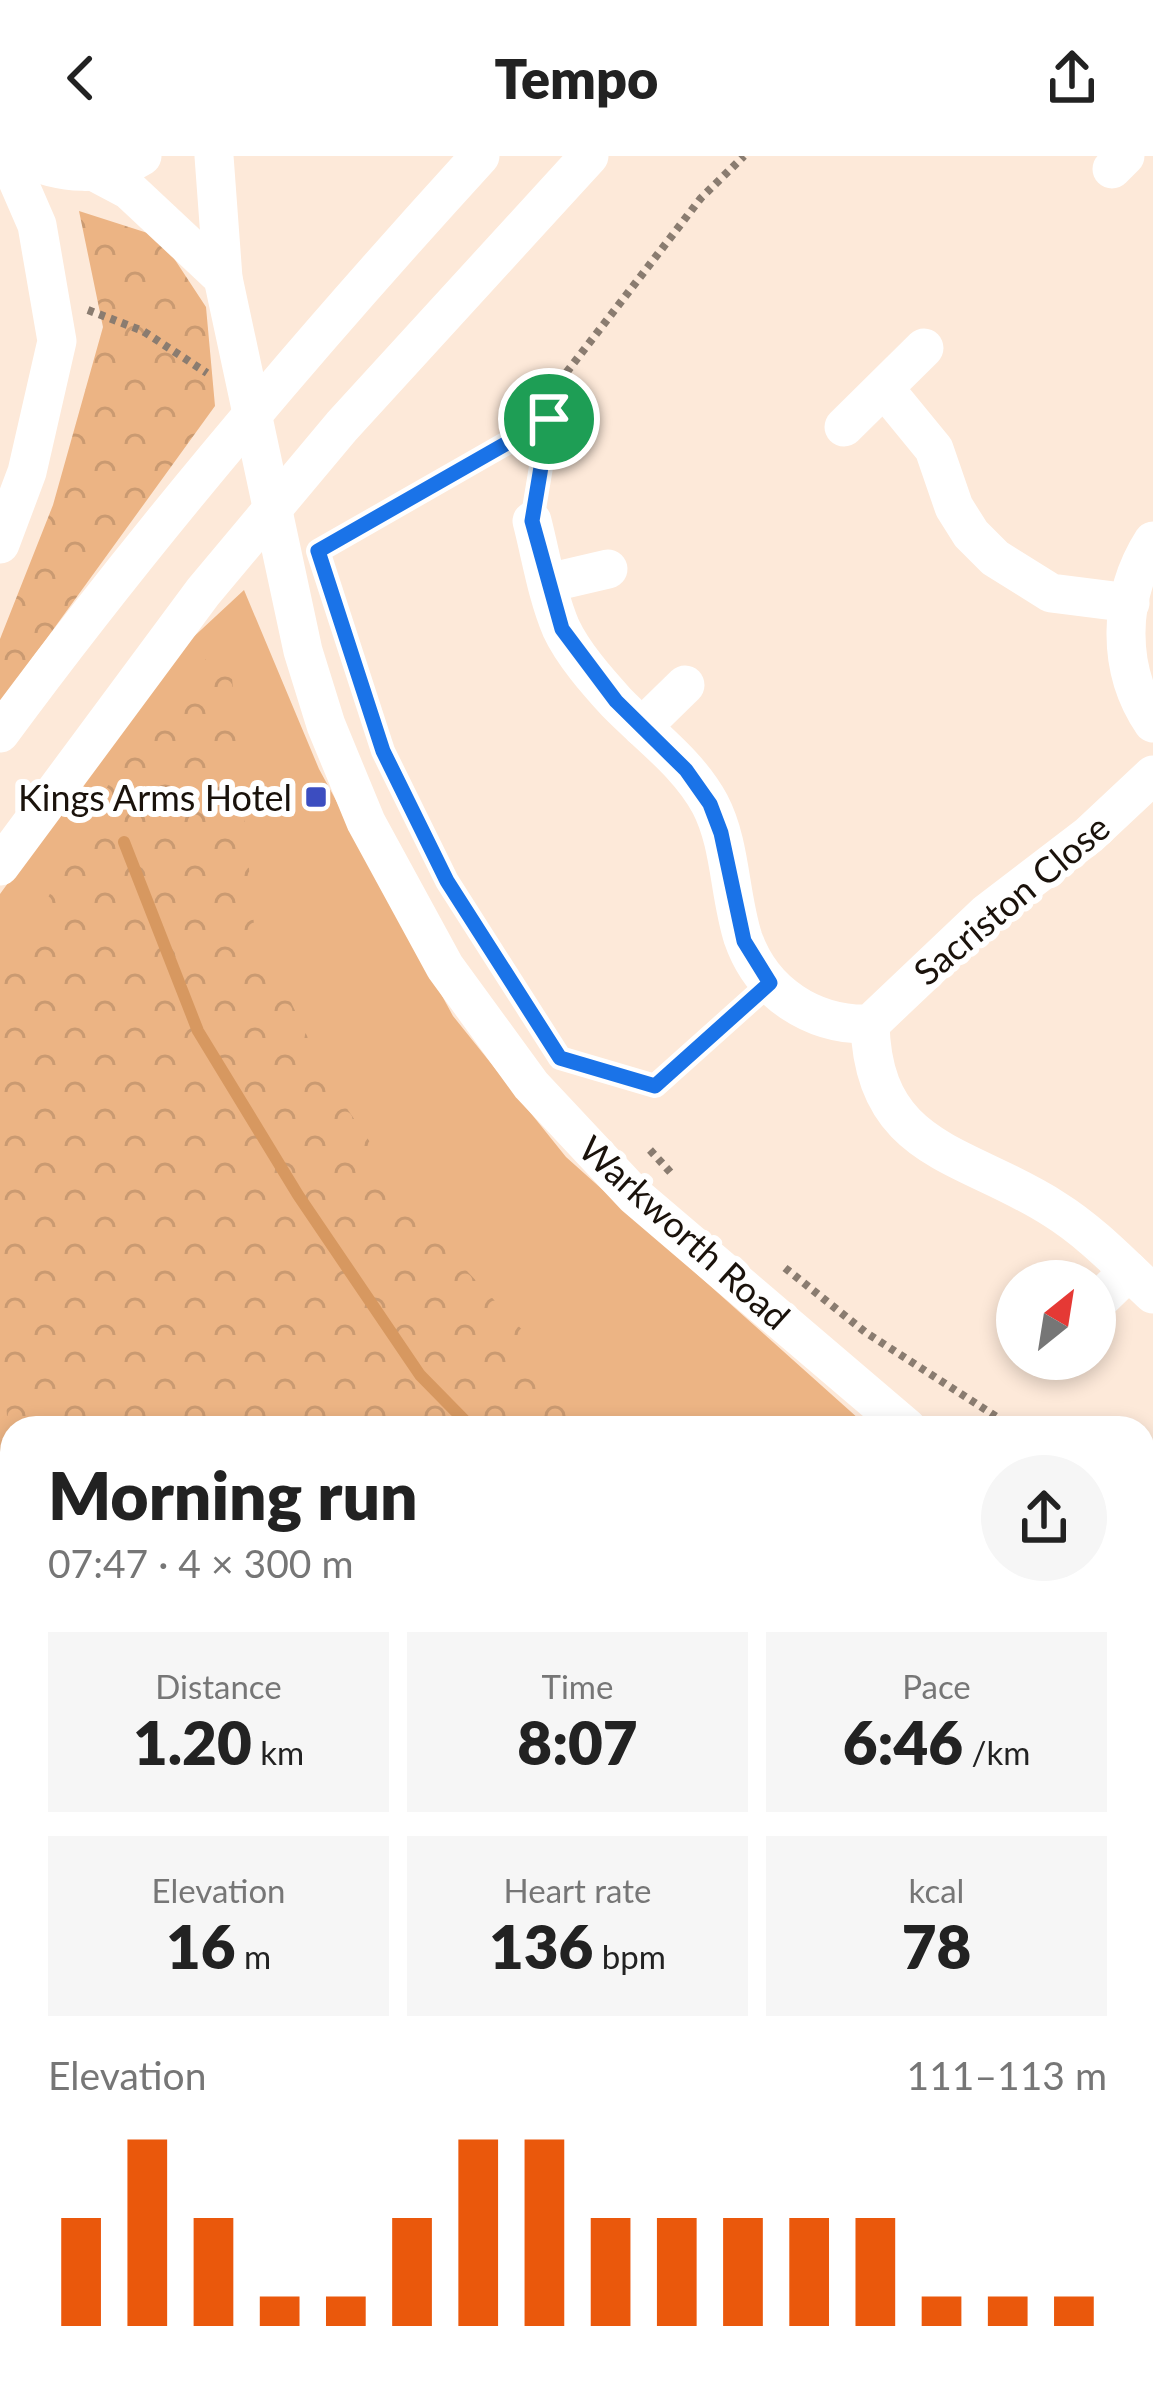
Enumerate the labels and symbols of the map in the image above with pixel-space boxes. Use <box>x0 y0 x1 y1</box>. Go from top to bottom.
pin <box>498 368 600 470</box>
place label: Kings Arms Hotel <box>18 775 292 819</box>
marker: Kings Arms Hotel <box>303 784 329 810</box>
street label: Sacriston Close <box>904 804 1118 994</box>
street label: Warkworth Road <box>571 1126 799 1338</box>
north arrow <box>996 1260 1116 1380</box>

